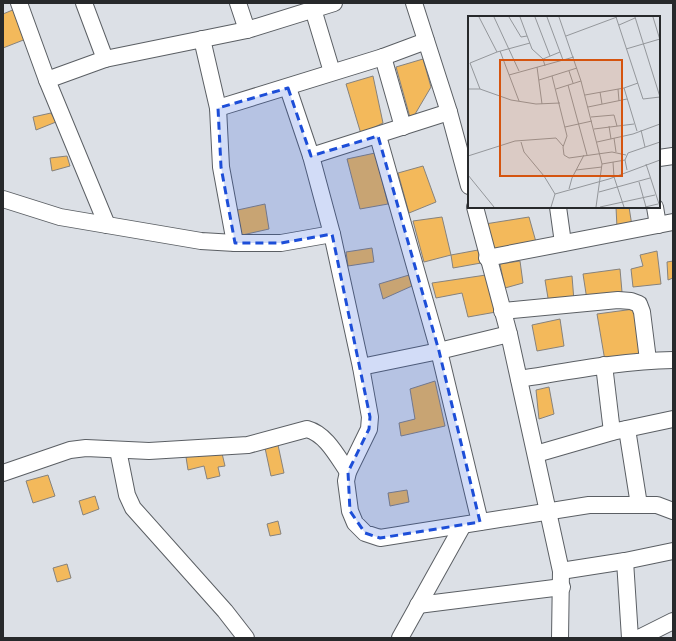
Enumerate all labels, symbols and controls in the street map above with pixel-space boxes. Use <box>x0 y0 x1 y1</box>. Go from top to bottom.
inset map <box>468 16 660 208</box>

